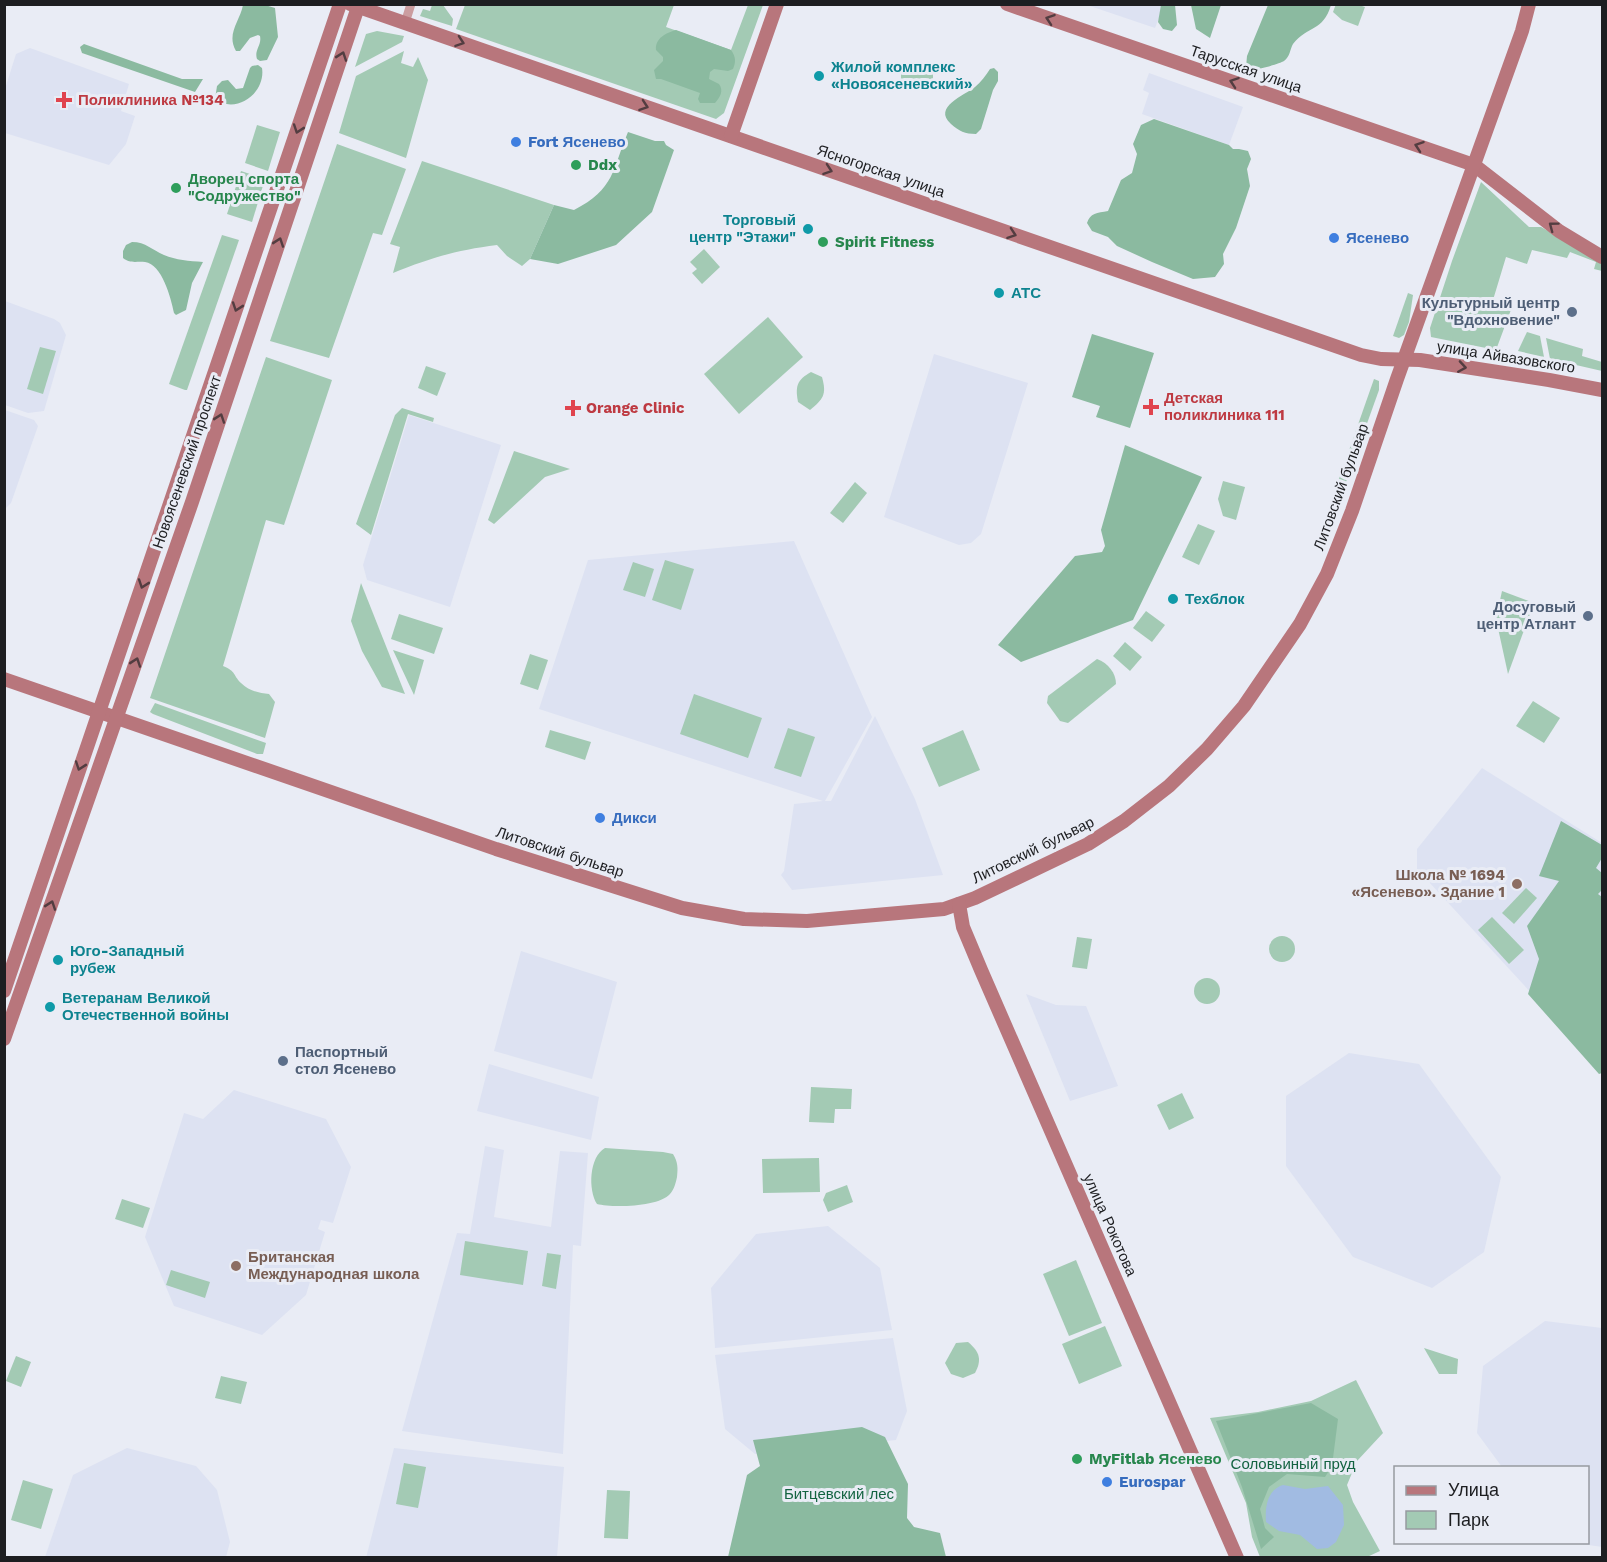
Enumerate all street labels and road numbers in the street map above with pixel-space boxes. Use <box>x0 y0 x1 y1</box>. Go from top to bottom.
street label: Тарусская улица <box>1188 41 1305 97</box>
street label: Ясногорская улица <box>815 141 948 202</box>
street label: улица Айвазовского <box>1436 337 1576 377</box>
street label: Новоясеневский проспект <box>149 373 225 551</box>
street label: Литовский бульвар <box>1310 421 1372 553</box>
street label: Литовский бульвар <box>969 813 1097 887</box>
street label: Литовский бульвар <box>494 823 626 881</box>
street label: улица Рокотова <box>1079 1171 1141 1279</box>

